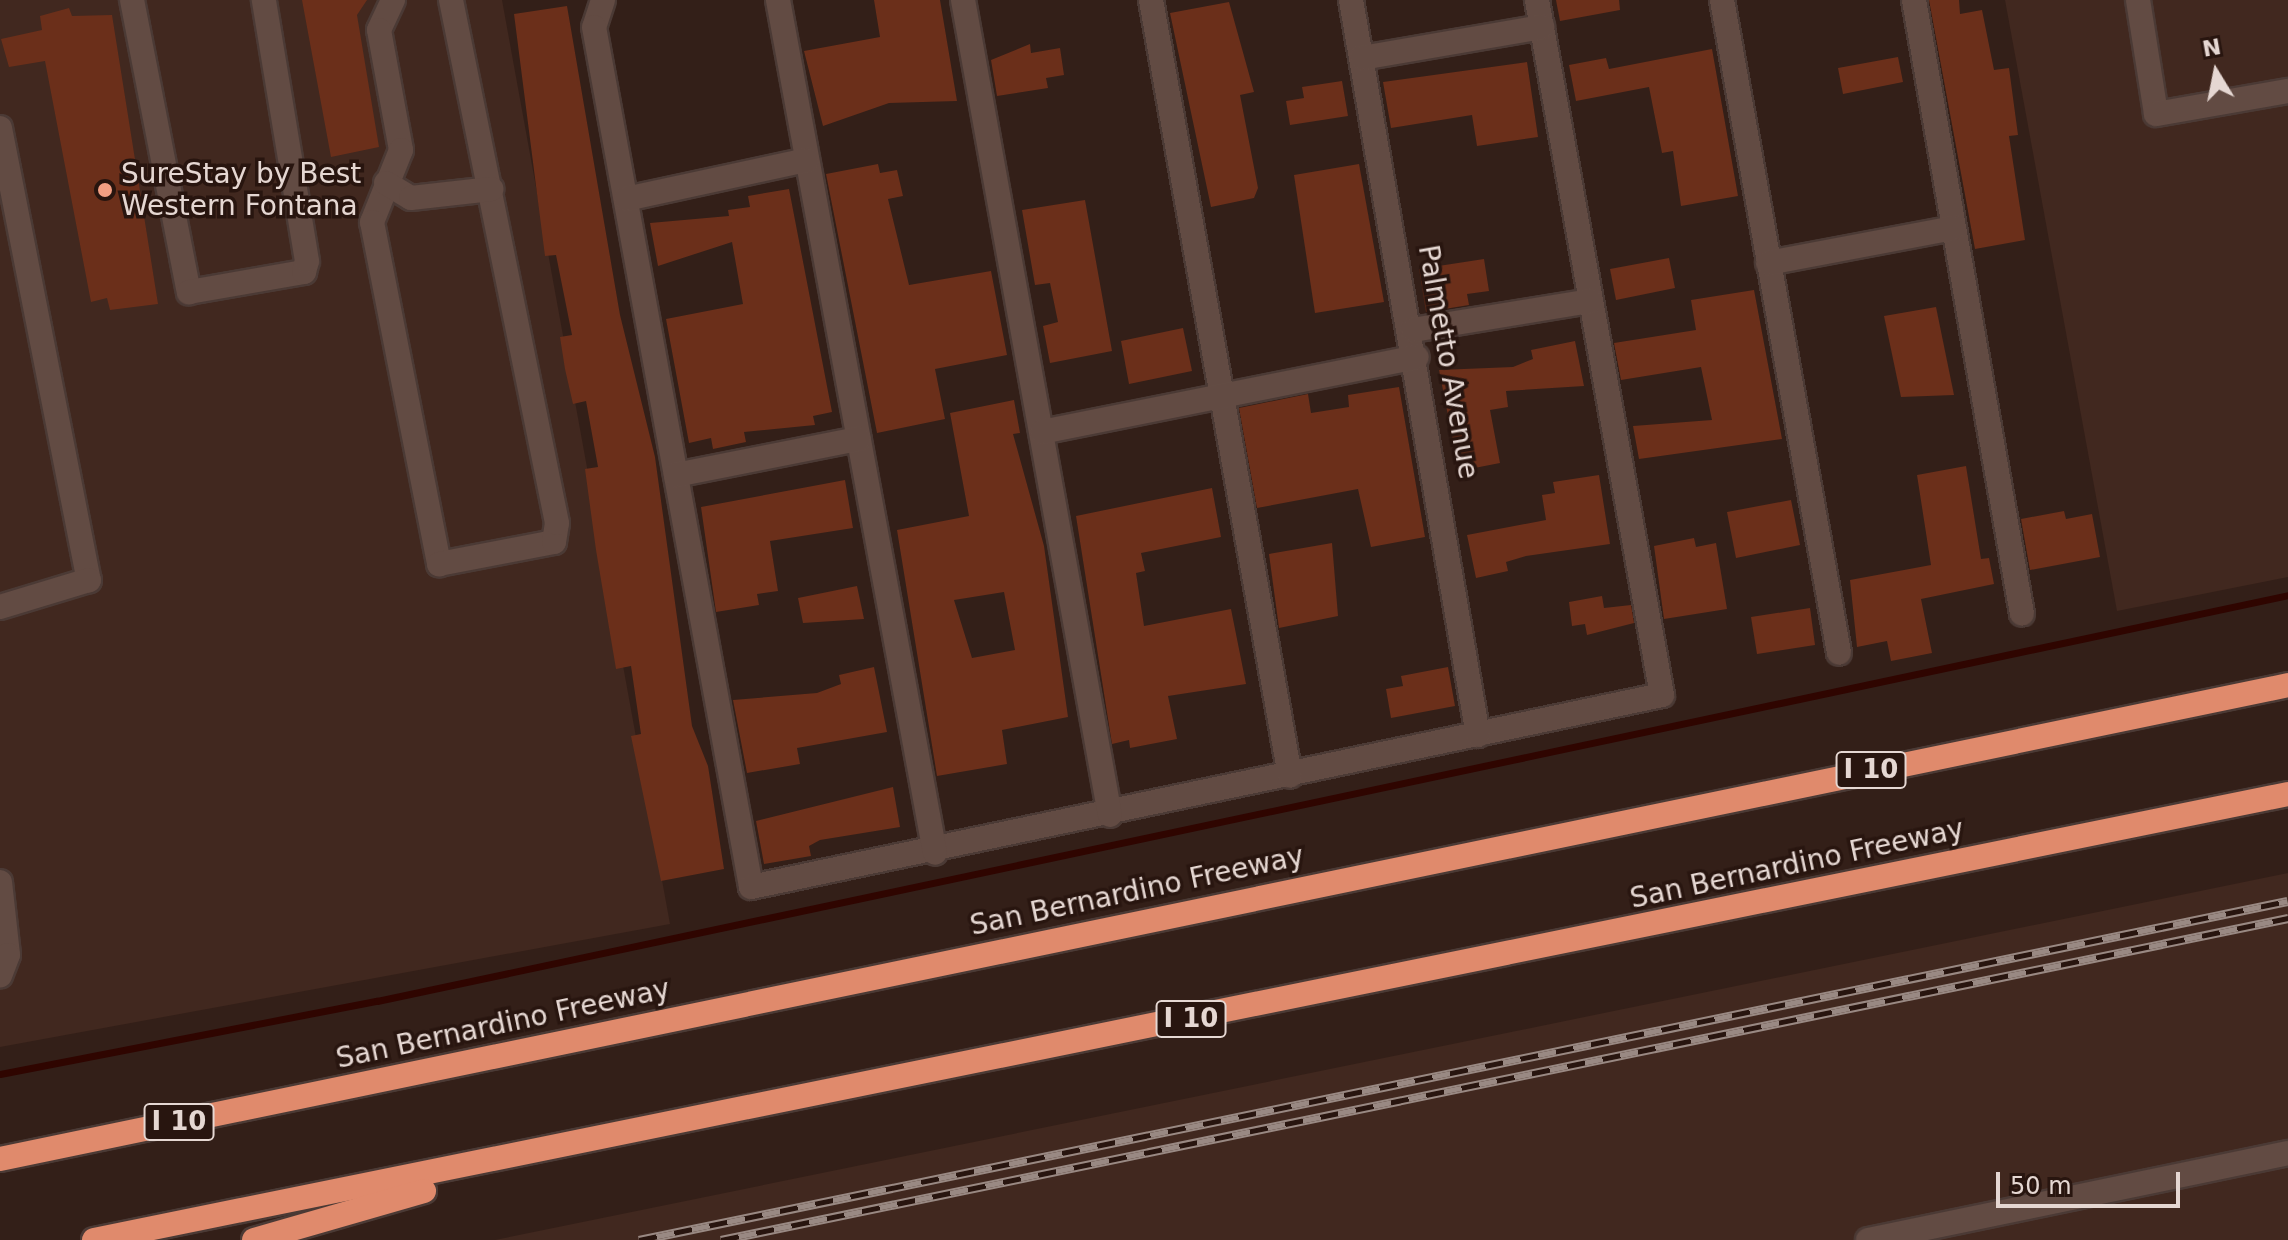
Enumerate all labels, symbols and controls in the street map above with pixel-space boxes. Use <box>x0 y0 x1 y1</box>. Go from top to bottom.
north arrow <box>2176 32 2256 112</box>
text: N <box>2200 34 2223 62</box>
place label: SureStay by Best Western Fontana <box>121 157 361 223</box>
marker: SureStay by Best Western Fontana <box>96 181 114 199</box>
street label: Palmetto Avenue <box>1411 242 1485 482</box>
road number: I 10 <box>1835 748 1907 792</box>
street label: San Bernardino Freeway <box>1627 812 1967 916</box>
street label: San Bernardino Freeway <box>967 839 1307 943</box>
street label: San Bernardino Freeway <box>333 972 673 1076</box>
road number: I 10 <box>1155 997 1227 1041</box>
road number: I 10 <box>143 1100 215 1144</box>
scale bar <box>2000 1156 2184 1206</box>
text: 50 m <box>2010 1172 2072 1200</box>

